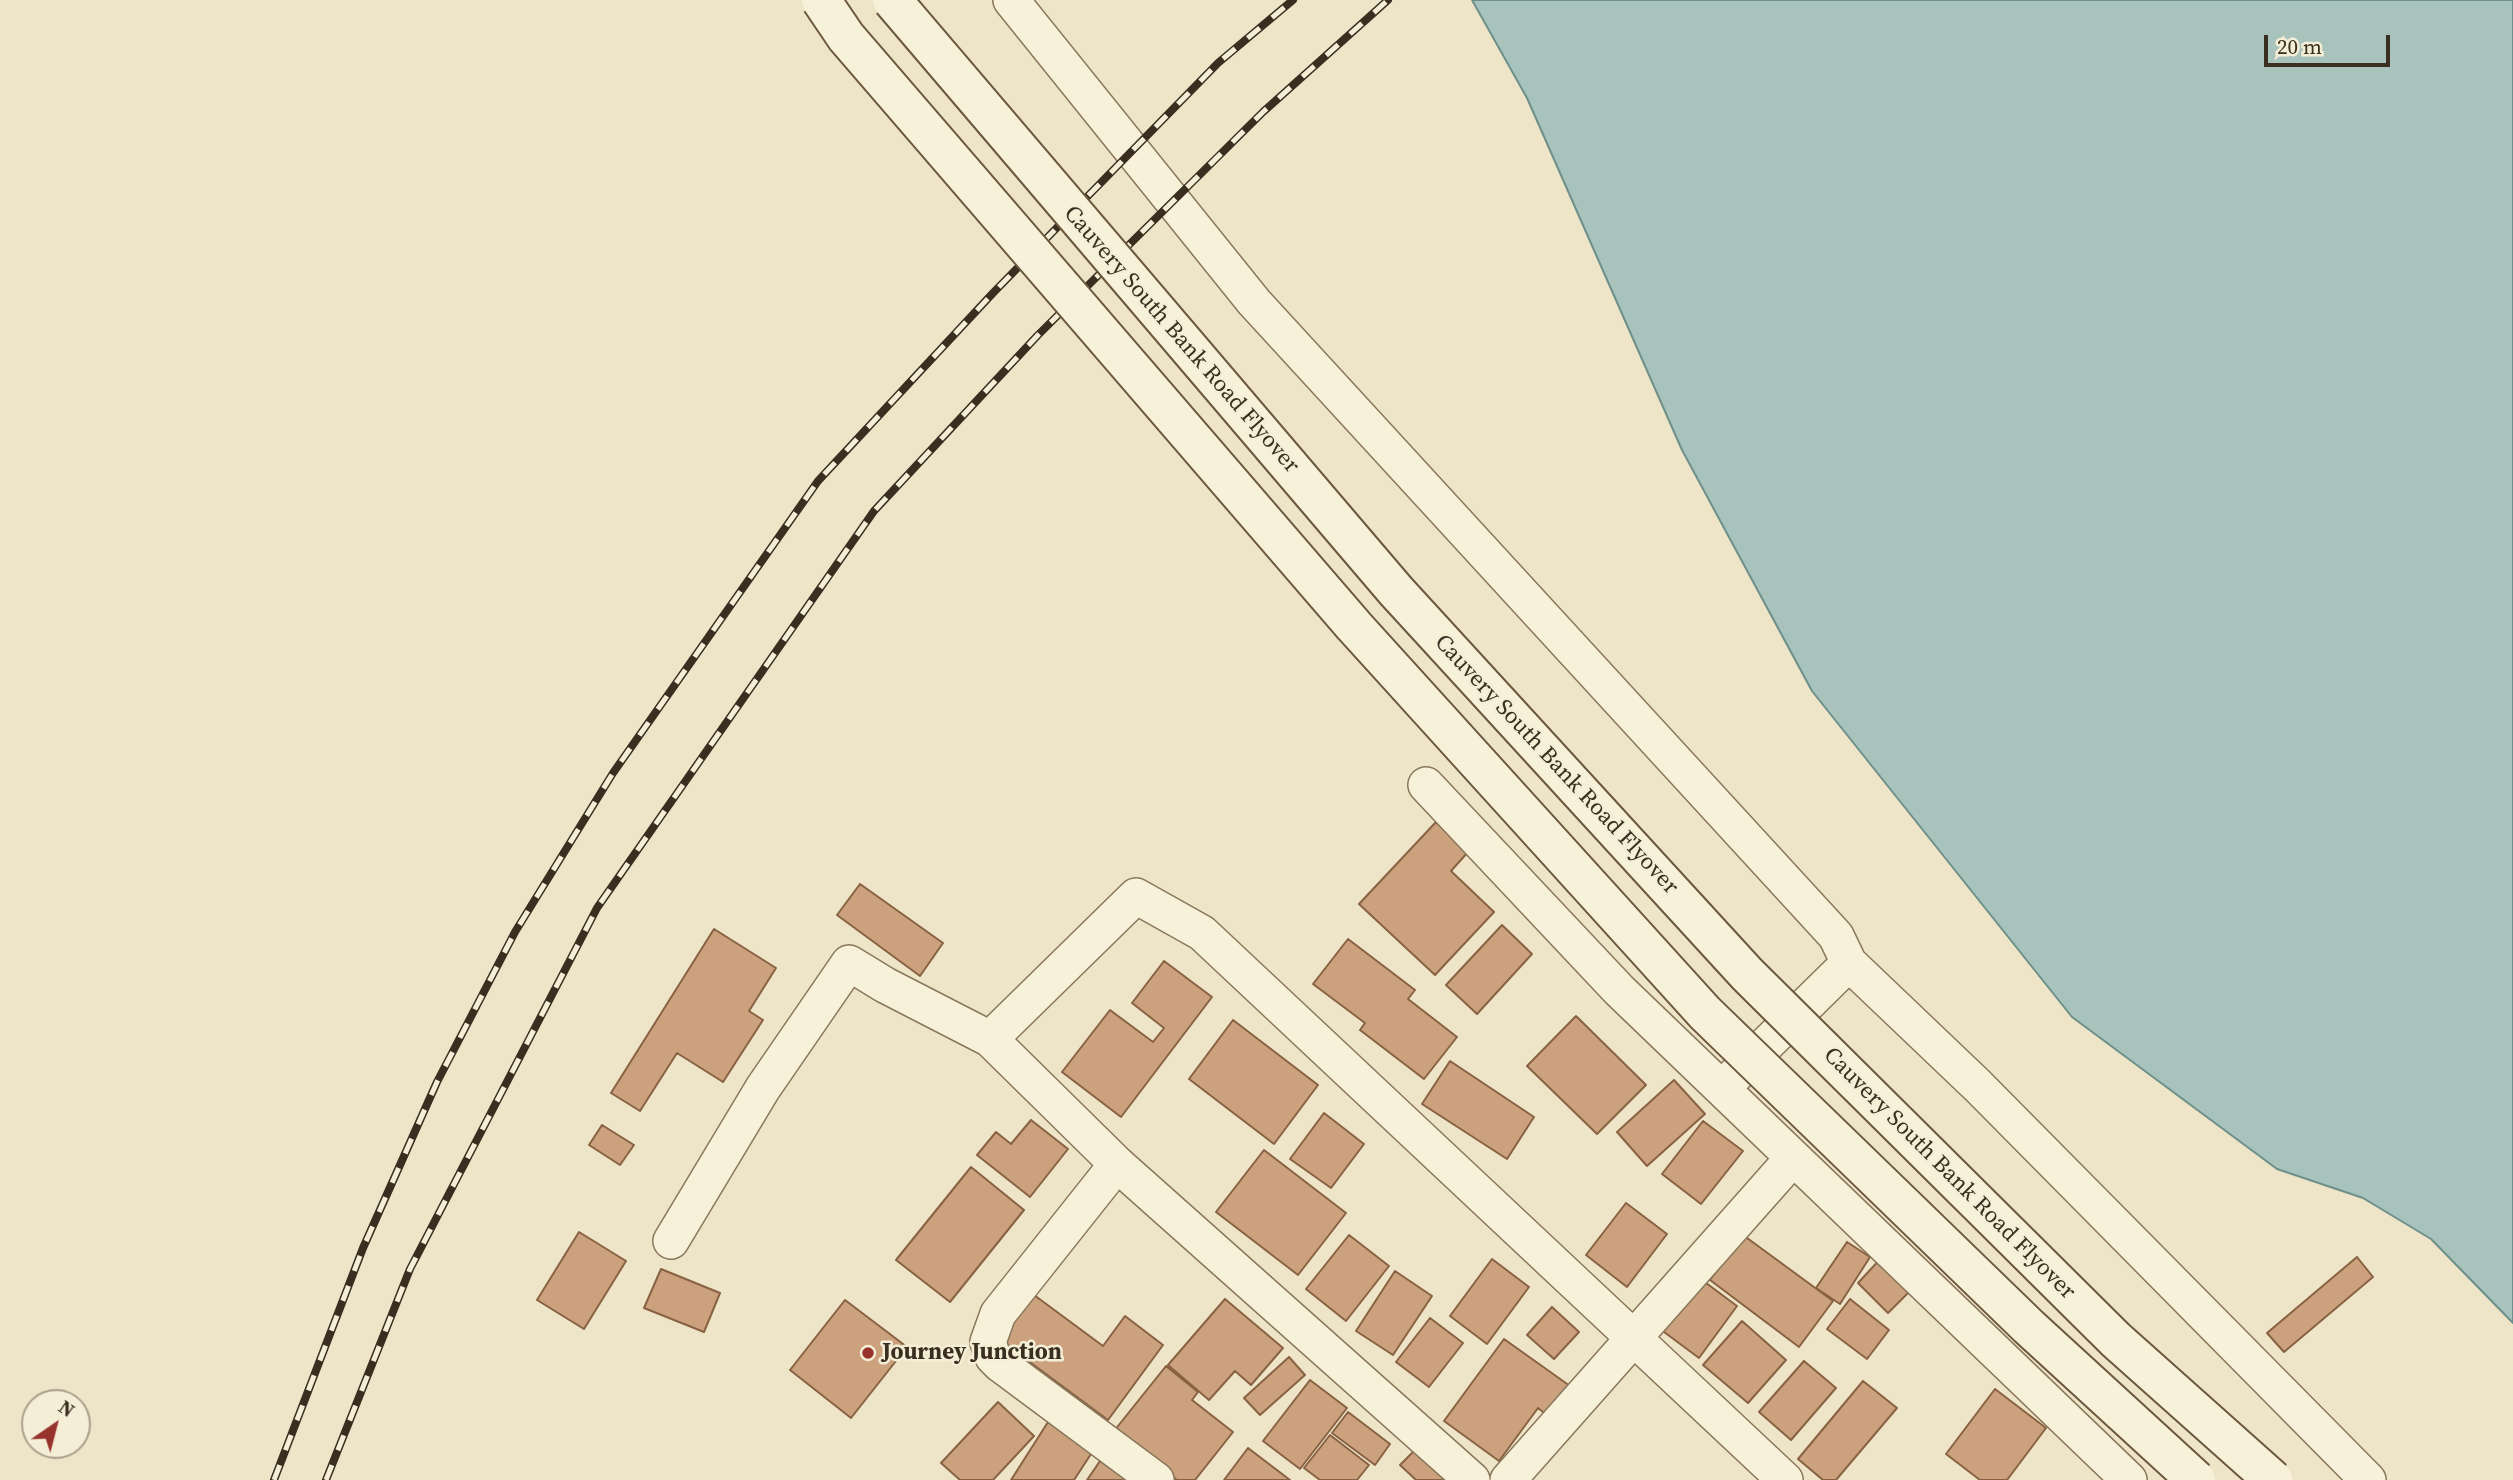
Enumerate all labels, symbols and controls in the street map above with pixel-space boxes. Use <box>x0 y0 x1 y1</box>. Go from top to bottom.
scale bar <box>2268 21 2394 65</box>
text: 20 m <box>2277 32 2322 61</box>
street label: Cauvery South Bank Road Flyover <box>1057 201 1305 479</box>
street label: Cauvery South Bank Road Flyover <box>1428 629 1684 901</box>
street label: Cauvery South Bank Road Flyover <box>1817 1042 2081 1306</box>
place label: Journey Junction <box>882 1339 1062 1367</box>
marker: Journey Junction <box>860 1345 876 1361</box>
north arrow <box>21 1389 91 1459</box>
text: N <box>54 1394 80 1423</box>

